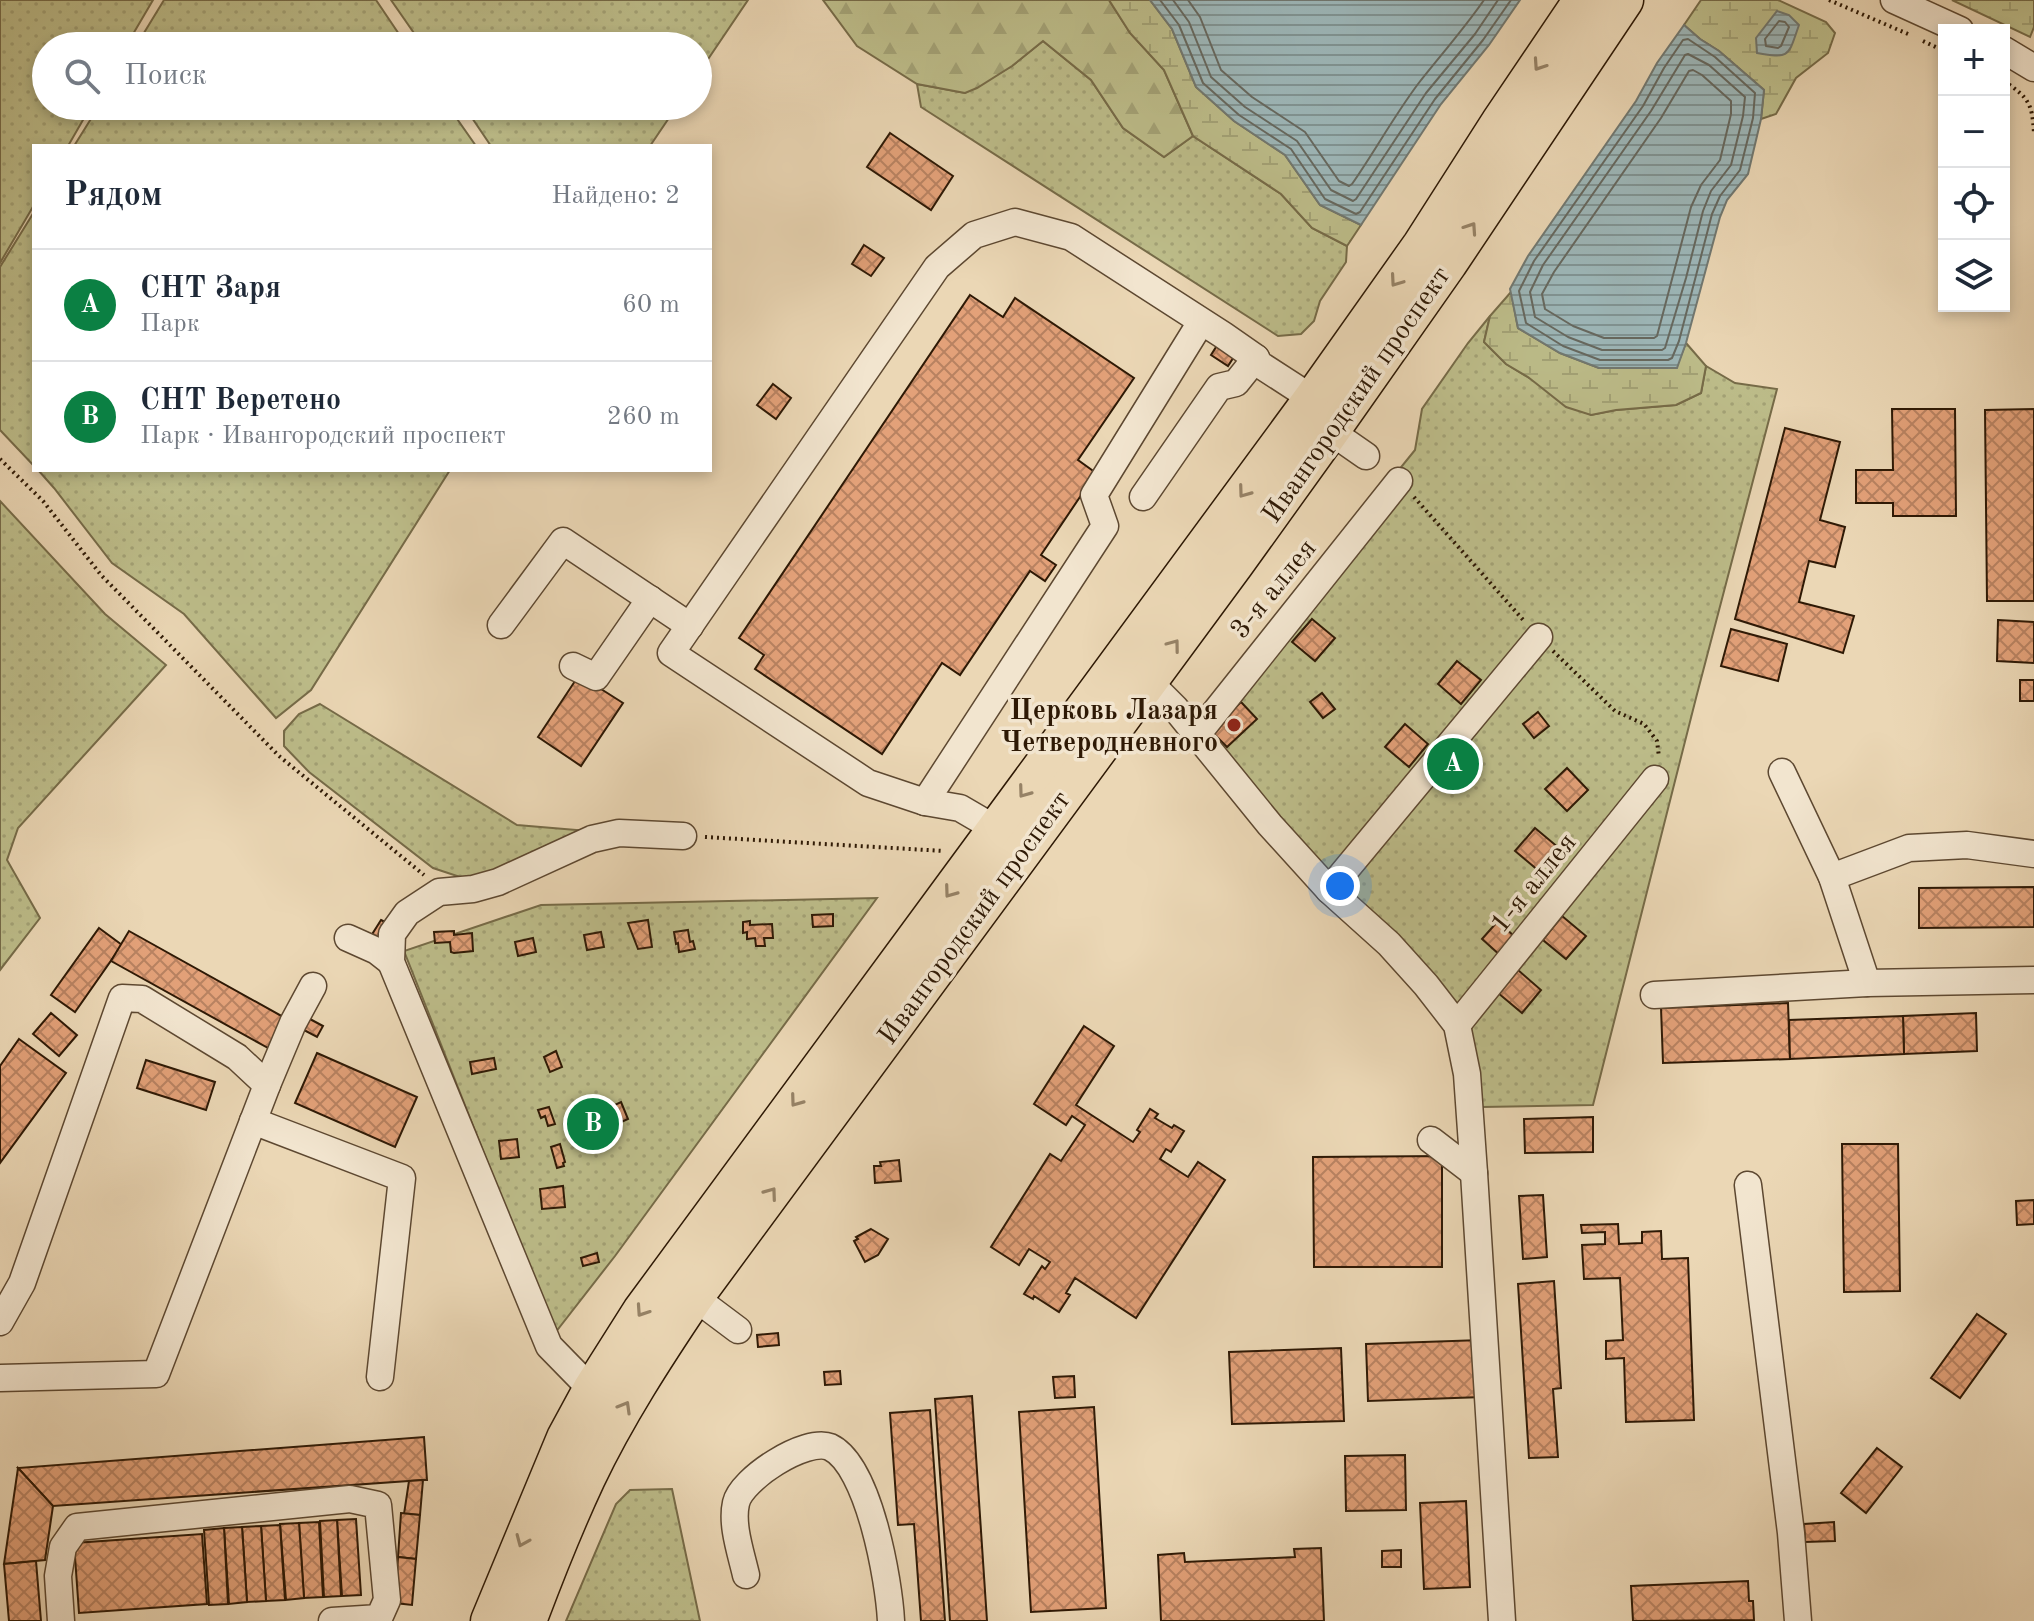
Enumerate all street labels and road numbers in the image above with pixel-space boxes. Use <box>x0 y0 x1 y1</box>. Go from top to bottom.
street label: Ивангородский проспект <box>1258 262 1457 529</box>
street label: 3-я аллея <box>1226 535 1322 645</box>
street label: Ивангородский проспект <box>874 787 1077 1051</box>
street label: 1-я аллея <box>1486 829 1582 939</box>

